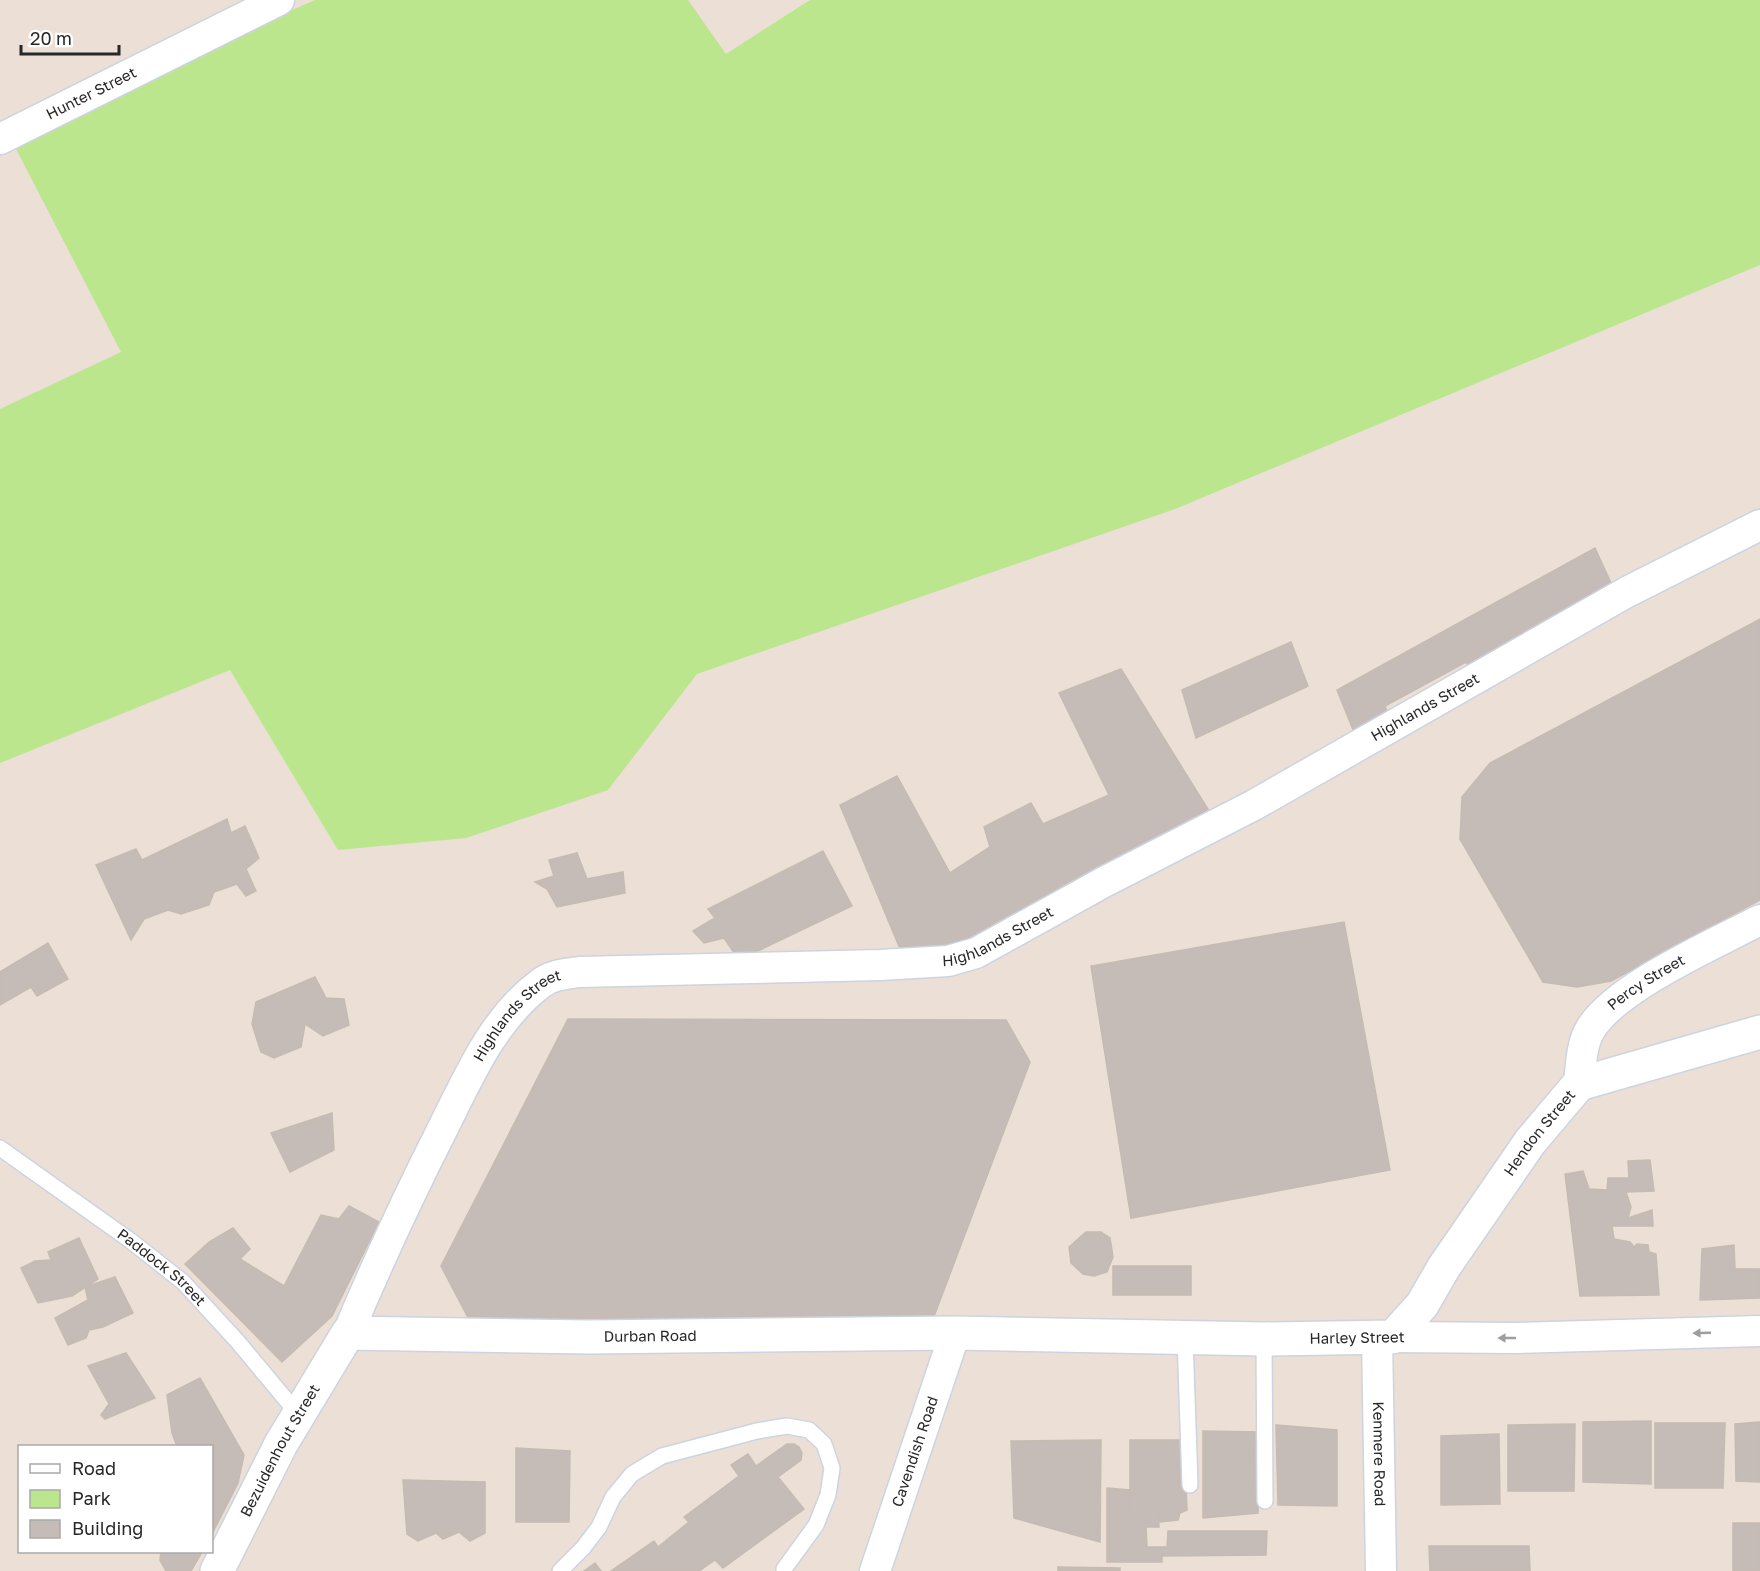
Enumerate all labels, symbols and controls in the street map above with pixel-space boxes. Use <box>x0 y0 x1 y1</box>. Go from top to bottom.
scale bar <box>21 18 118 56</box>
text: 20 m <box>30 27 72 49</box>
street label: Hunter Street <box>43 63 139 123</box>
street label: Highlands Street <box>1367 668 1482 744</box>
street label: Highlands Street <box>942 902 1056 969</box>
street label: Percy Street <box>1603 950 1688 1013</box>
street label: Highlands Street <box>469 965 562 1064</box>
street label: Hendon Street <box>1499 1085 1579 1179</box>
street label: Paddock Street <box>114 1224 210 1309</box>
street label: Durban Road <box>604 1326 697 1345</box>
street label: Harley Street <box>1309 1327 1405 1347</box>
one-way arrow <box>1692 1328 1711 1338</box>
one-way arrow <box>1497 1333 1516 1343</box>
street label: Bezuidenhout Street <box>236 1381 323 1519</box>
street label: Cavendish Road <box>887 1394 941 1509</box>
street label: Kenmere Road <box>1370 1401 1390 1507</box>
legend <box>18 1445 213 1553</box>
text: Road <box>72 1457 116 1479</box>
text: Park <box>72 1487 111 1509</box>
text: Building <box>72 1517 143 1539</box>

